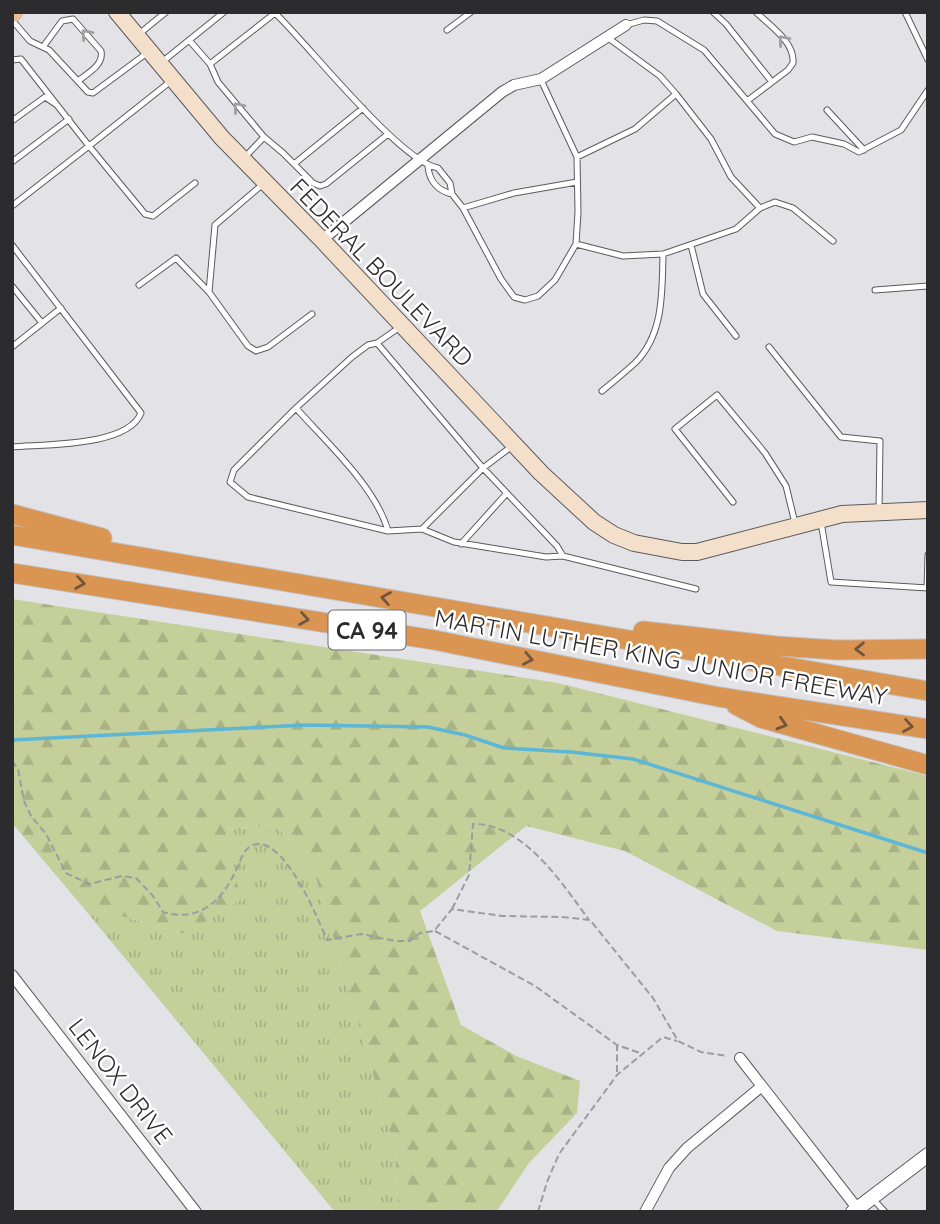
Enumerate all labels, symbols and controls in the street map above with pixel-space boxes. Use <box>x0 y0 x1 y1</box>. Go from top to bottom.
one-way arrow <box>82 29 94 42</box>
one-way arrow <box>779 35 791 48</box>
one-way arrow <box>234 102 246 115</box>
street label: FEDERAL BOULEVARD <box>284 171 480 373</box>
one-way arrow <box>74 575 86 590</box>
one-way arrow <box>380 591 392 606</box>
street label: MARTIN LUTHER KING JUNIOR FREEWAY <box>432 602 890 712</box>
road number: CA 94 <box>328 610 406 650</box>
one-way arrow <box>298 612 310 627</box>
one-way arrow <box>854 642 865 657</box>
one-way arrow <box>522 651 534 666</box>
one-way arrow <box>776 715 788 730</box>
one-way arrow <box>902 718 914 733</box>
street label: LENOX DRIVE <box>63 1012 179 1150</box>

